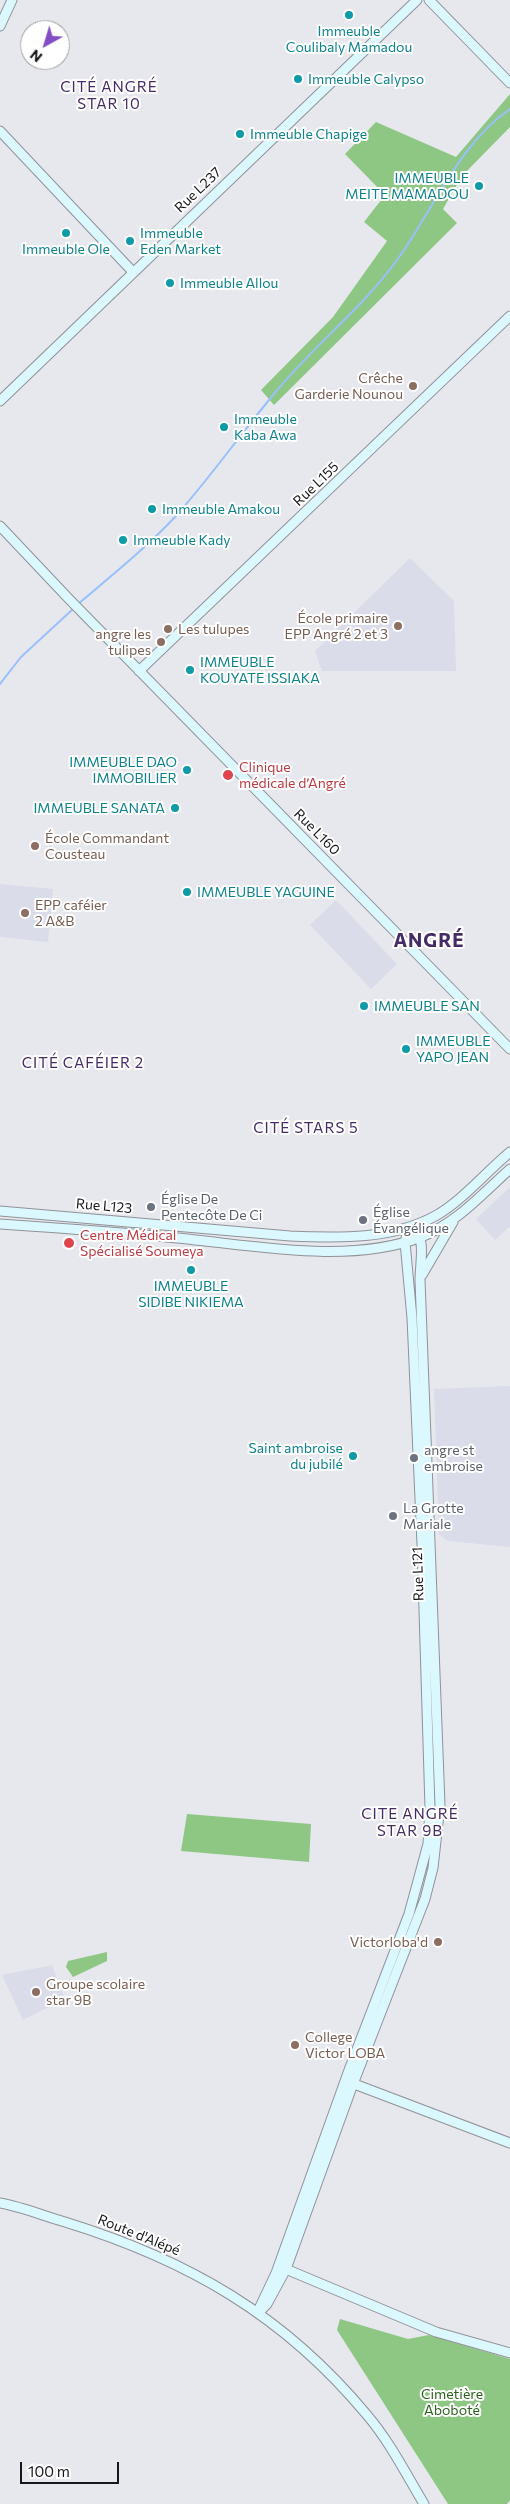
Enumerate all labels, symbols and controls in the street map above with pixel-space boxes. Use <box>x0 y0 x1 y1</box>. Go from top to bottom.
marker: Immeuble Coulibaly Mamadou <box>343 9 355 21</box>
north arrow <box>20 20 70 70</box>
place label: Immeuble Coulibaly Mamadou <box>286 23 412 56</box>
text: N <box>26 46 45 66</box>
place label: Immeuble Calypso <box>308 71 424 87</box>
marker: Immeuble Calypso <box>292 73 304 85</box>
district label: CITÉ ANGRÉ STAR 10 <box>59 78 159 113</box>
place label: Immeuble Chapige <box>250 126 367 142</box>
marker: Immeuble Chapige <box>234 128 246 140</box>
street label: Rue L237 <box>171 164 225 216</box>
place label: IMMEUBLE MEITE MAMADOU <box>345 170 469 202</box>
marker: IMMEUBLE MEITE MAMADOU <box>473 180 485 192</box>
place label: Immeuble Eden Market <box>140 225 221 258</box>
marker: Immeuble Ole <box>60 227 72 239</box>
marker: Immeuble Eden Market <box>124 235 136 247</box>
place label: Immeuble Ole <box>22 241 110 257</box>
place label: Immeuble Allou <box>180 275 278 291</box>
marker: Immeuble Allou <box>164 277 176 289</box>
place label: Crêche Garderie Nounou <box>294 370 403 402</box>
marker: Crêche Garderie Nounou <box>407 380 419 392</box>
place label: Immeuble Kaba Awa <box>234 411 297 444</box>
marker: Immeuble Kaba Awa <box>218 421 230 433</box>
street label: Rue L155 <box>290 458 342 510</box>
place label: Immeuble Amakou <box>162 501 280 517</box>
marker: Immeuble Amakou <box>146 503 158 515</box>
place label: Immeuble Kady <box>133 532 230 548</box>
marker: Immeuble Kady <box>117 534 129 546</box>
place label: École primaire EPP Angré 2 et 3 <box>285 610 388 642</box>
marker: École primaire EPP Angré 2 et 3 <box>392 620 404 632</box>
place label: Les tulupes <box>178 621 249 637</box>
marker: Les tulupes <box>162 623 174 635</box>
place label: angre les tulipes <box>95 626 151 658</box>
marker: angre les tulipes <box>155 636 167 648</box>
place label: IMMEUBLE KOUYATE ISSIAKA <box>200 654 320 686</box>
marker: IMMEUBLE KOUYATE ISSIAKA <box>184 664 196 676</box>
place label: IMMEUBLE DAO IMMOBILIER <box>69 754 177 786</box>
place label: Clinique médicale d’Angré <box>239 759 346 792</box>
marker: IMMEUBLE DAO IMMOBILIER <box>181 764 193 776</box>
marker: Clinique médicale d’Angré <box>221 768 235 782</box>
place label: IMMEUBLE SANATA <box>33 800 165 816</box>
marker: IMMEUBLE SANATA <box>169 802 181 814</box>
street label: Rue L160 <box>290 805 344 859</box>
place label: École Commandant Cousteau <box>45 830 169 862</box>
marker: École Commandant Cousteau <box>29 840 41 852</box>
place label: IMMEUBLE YAGUINE <box>197 884 335 900</box>
marker: IMMEUBLE YAGUINE <box>181 886 193 898</box>
place label: EPP caféier 2 A&B <box>35 897 107 930</box>
marker: EPP caféier 2 A&B <box>19 907 31 919</box>
district label: ANGRÉ <box>393 930 465 952</box>
place label: IMMEUBLE SAN <box>374 998 480 1014</box>
marker: IMMEUBLE SAN <box>358 1000 370 1012</box>
place label: IMMEUBLE YAPO JEAN <box>416 1033 491 1066</box>
marker: IMMEUBLE YAPO JEAN <box>400 1043 412 1055</box>
district label: CITÉ CAFÉIER 2 <box>20 1054 146 1072</box>
district label: CITÉ STARS 5 <box>252 1119 360 1137</box>
place label: Église De Pentecôte De Ci <box>161 1191 262 1224</box>
street label: Rue L123 <box>75 1195 133 1217</box>
marker: Église De Pentecôte De Ci <box>145 1201 157 1213</box>
place label: Église Évangélique <box>373 1204 449 1236</box>
marker: Église Évangélique <box>357 1214 369 1226</box>
place label: Centre Médical Spécialisé Soumeya <box>80 1227 204 1260</box>
marker: Centre Médical Spécialisé Soumeya <box>62 1236 76 1250</box>
marker: IMMEUBLE SIDIBE NIKIEMA <box>185 1264 197 1276</box>
place label: IMMEUBLE SIDIBE NIKIEMA <box>138 1278 244 1310</box>
place label: Saint ambroise du jubilé <box>249 1440 343 1472</box>
place label: angre st embroise <box>424 1442 483 1474</box>
marker: Saint ambroise du jubilé <box>347 1450 359 1462</box>
marker: angre st embroise <box>408 1452 420 1464</box>
place label: La Grotte Mariale <box>403 1500 464 1532</box>
marker: La Grotte Mariale <box>387 1510 399 1522</box>
street label: Rue L121 <box>409 1547 427 1601</box>
district label: CITE ANGRÉ STAR 9B <box>360 1805 460 1840</box>
place label: Victorloba'd <box>350 1934 428 1950</box>
marker: Victorloba'd <box>432 1936 444 1948</box>
place label: Groupe scolaire star 9B <box>46 1976 145 2008</box>
marker: Groupe scolaire star 9B <box>30 1986 42 1998</box>
place label: College Victor LOBA <box>305 2029 385 2062</box>
marker: College Victor LOBA <box>289 2039 301 2051</box>
street label: Route d'Alépé <box>95 2211 183 2259</box>
park label: Cimetière Aboboté <box>421 2386 483 2418</box>
scale bar <box>22 2452 121 2484</box>
text: 100 m <box>28 2462 70 2480</box>

